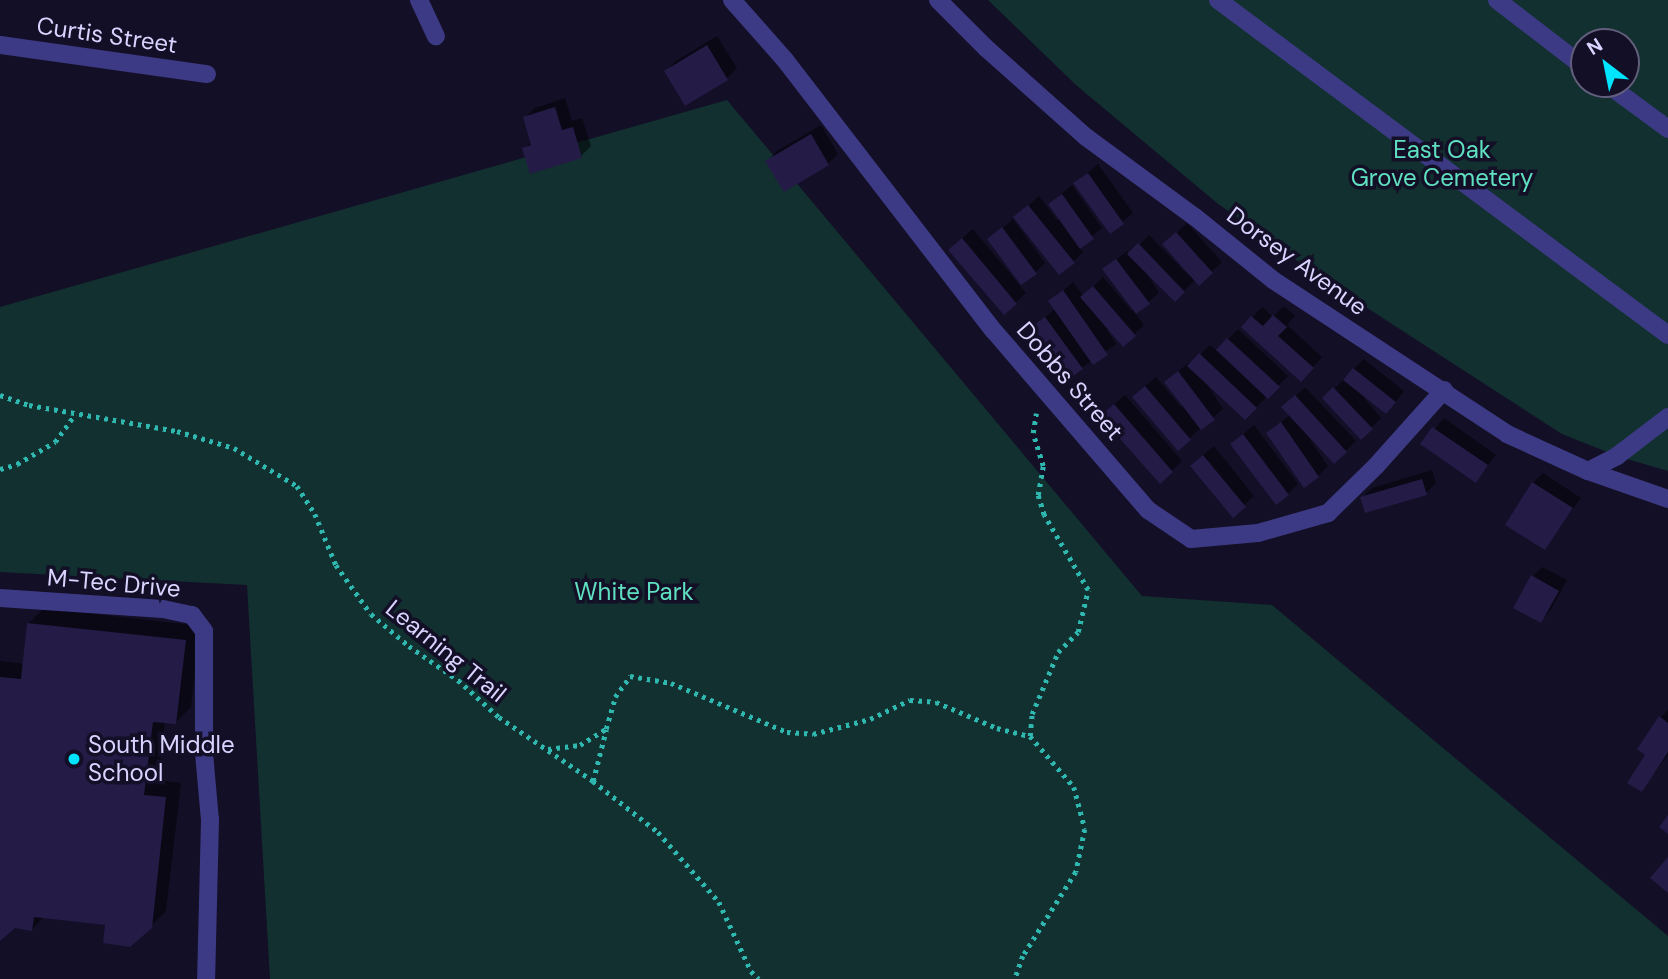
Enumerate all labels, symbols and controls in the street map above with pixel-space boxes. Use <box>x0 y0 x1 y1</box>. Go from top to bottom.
street label: Curtis Street <box>35 11 179 59</box>
north arrow <box>1570 28 1640 98</box>
text: N <box>1582 32 1607 61</box>
park label: East Oak Grove Cemetery <box>1351 136 1533 192</box>
street label: Dorsey Avenue <box>1221 201 1373 321</box>
street label: Dobbs Street <box>1011 316 1129 446</box>
street label: M-Tec Drive <box>46 563 182 603</box>
park label: White Park <box>574 578 694 606</box>
street label: Learning Trail <box>380 594 512 708</box>
place label: South Middle School <box>88 731 235 787</box>
marker: South Middle School <box>66 751 82 767</box>

